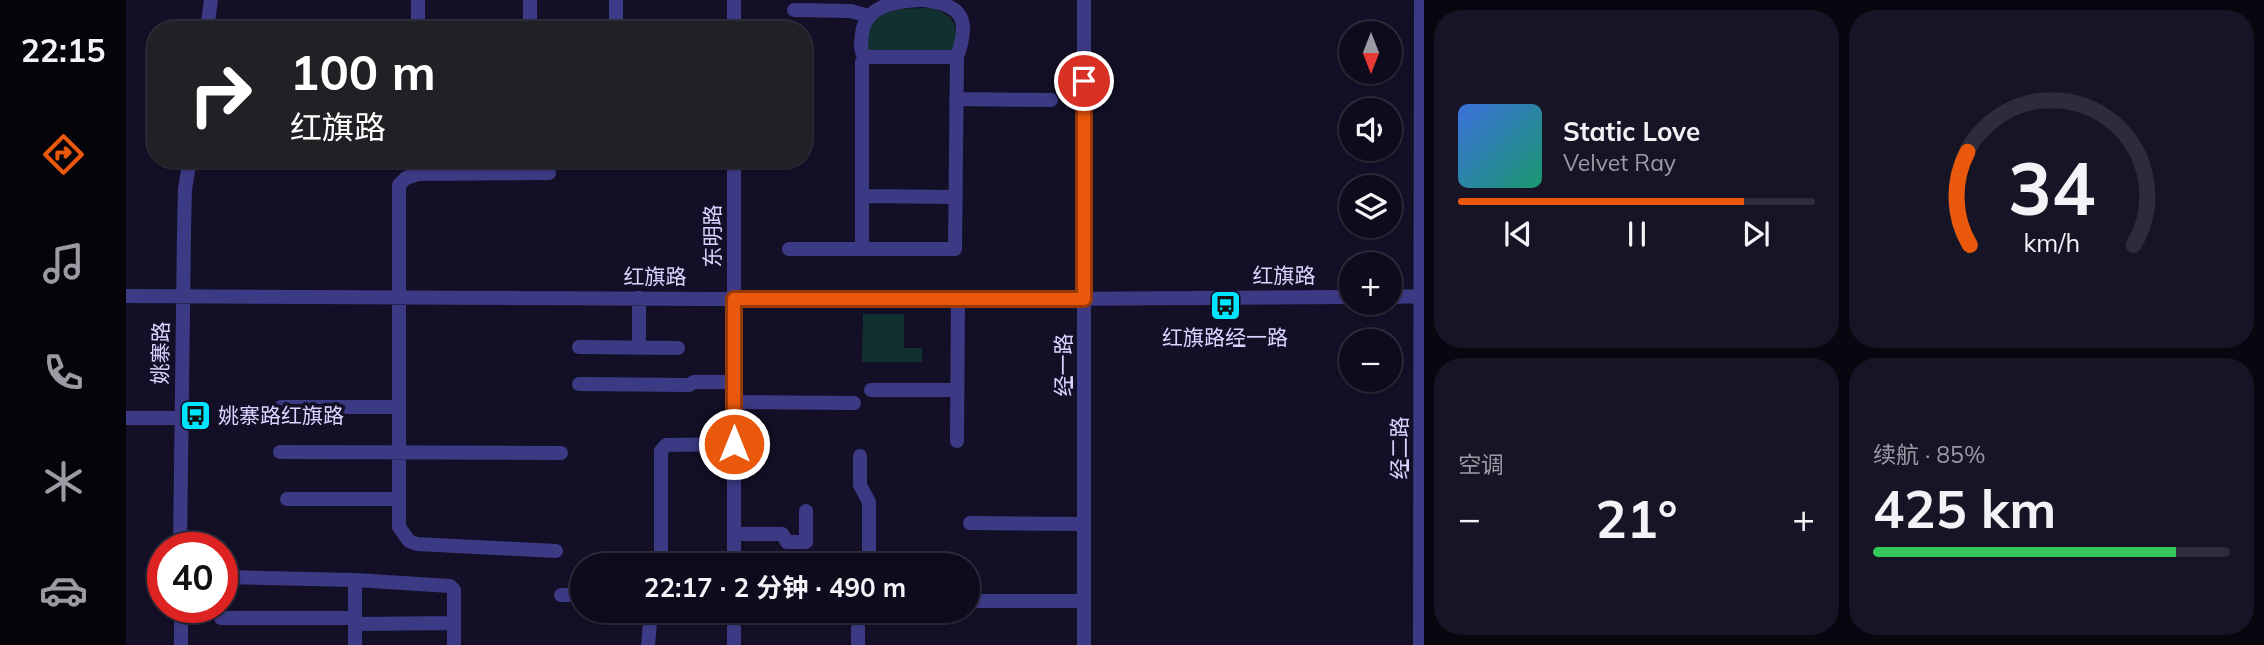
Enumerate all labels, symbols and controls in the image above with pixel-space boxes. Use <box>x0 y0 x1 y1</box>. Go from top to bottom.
north arrow <box>1339 21 1402 84</box>
map controls <box>1339 21 1402 392</box>
text: 22:15 <box>21 30 105 70</box>
text: 100 m <box>290 41 436 102</box>
icon: right <box>175 49 266 140</box>
pin <box>1054 51 1114 111</box>
icon: arrive <box>1065 62 1103 100</box>
button: sound <box>1339 98 1402 161</box>
text: 红旗路 <box>290 107 386 147</box>
text: Static Love <box>1563 115 1700 148</box>
icon: directions <box>39 130 88 179</box>
text: 34 <box>2008 142 2095 233</box>
text: Velvet Ray <box>1563 148 1676 177</box>
button: layers <box>1339 175 1402 238</box>
street label: 东明路 <box>699 205 725 268</box>
icon: previous <box>1499 215 1537 253</box>
icon: pause <box>1618 215 1656 253</box>
icon: next <box>1737 215 1775 253</box>
text: km/h <box>2023 227 2080 258</box>
icon: music <box>39 239 88 288</box>
button: + <box>1339 252 1402 315</box>
street label: 红旗路 <box>1253 262 1316 288</box>
street label: 红旗路 <box>624 263 687 289</box>
bus stop icon: 红旗路经一路 <box>1208 289 1242 323</box>
street label: 姚寨路 <box>146 321 174 385</box>
place label: 红旗路经一路 <box>1162 324 1288 350</box>
button: − <box>1339 329 1402 392</box>
street label: 经一路 <box>1050 334 1076 397</box>
icon: phone <box>39 348 88 397</box>
bus stop icon: 姚寨路红旗路 <box>178 399 212 433</box>
place label: 姚寨路红旗路 <box>218 402 344 428</box>
position arrow <box>697 407 771 481</box>
street label: 经二路 <box>1386 417 1412 480</box>
text: 续航 · 85% <box>1873 440 1985 469</box>
text: 空调 <box>1458 450 1504 479</box>
icon: climate <box>39 457 88 506</box>
text: 425 km <box>1873 476 2056 541</box>
text: 21° <box>1595 486 1678 551</box>
text: − <box>1458 494 1481 542</box>
text: + <box>1792 494 1815 542</box>
speed limit sign: 40 <box>147 532 238 623</box>
icon: car <box>39 566 88 615</box>
text: 22:17 · 2 分钟 · 490 m <box>644 571 906 604</box>

